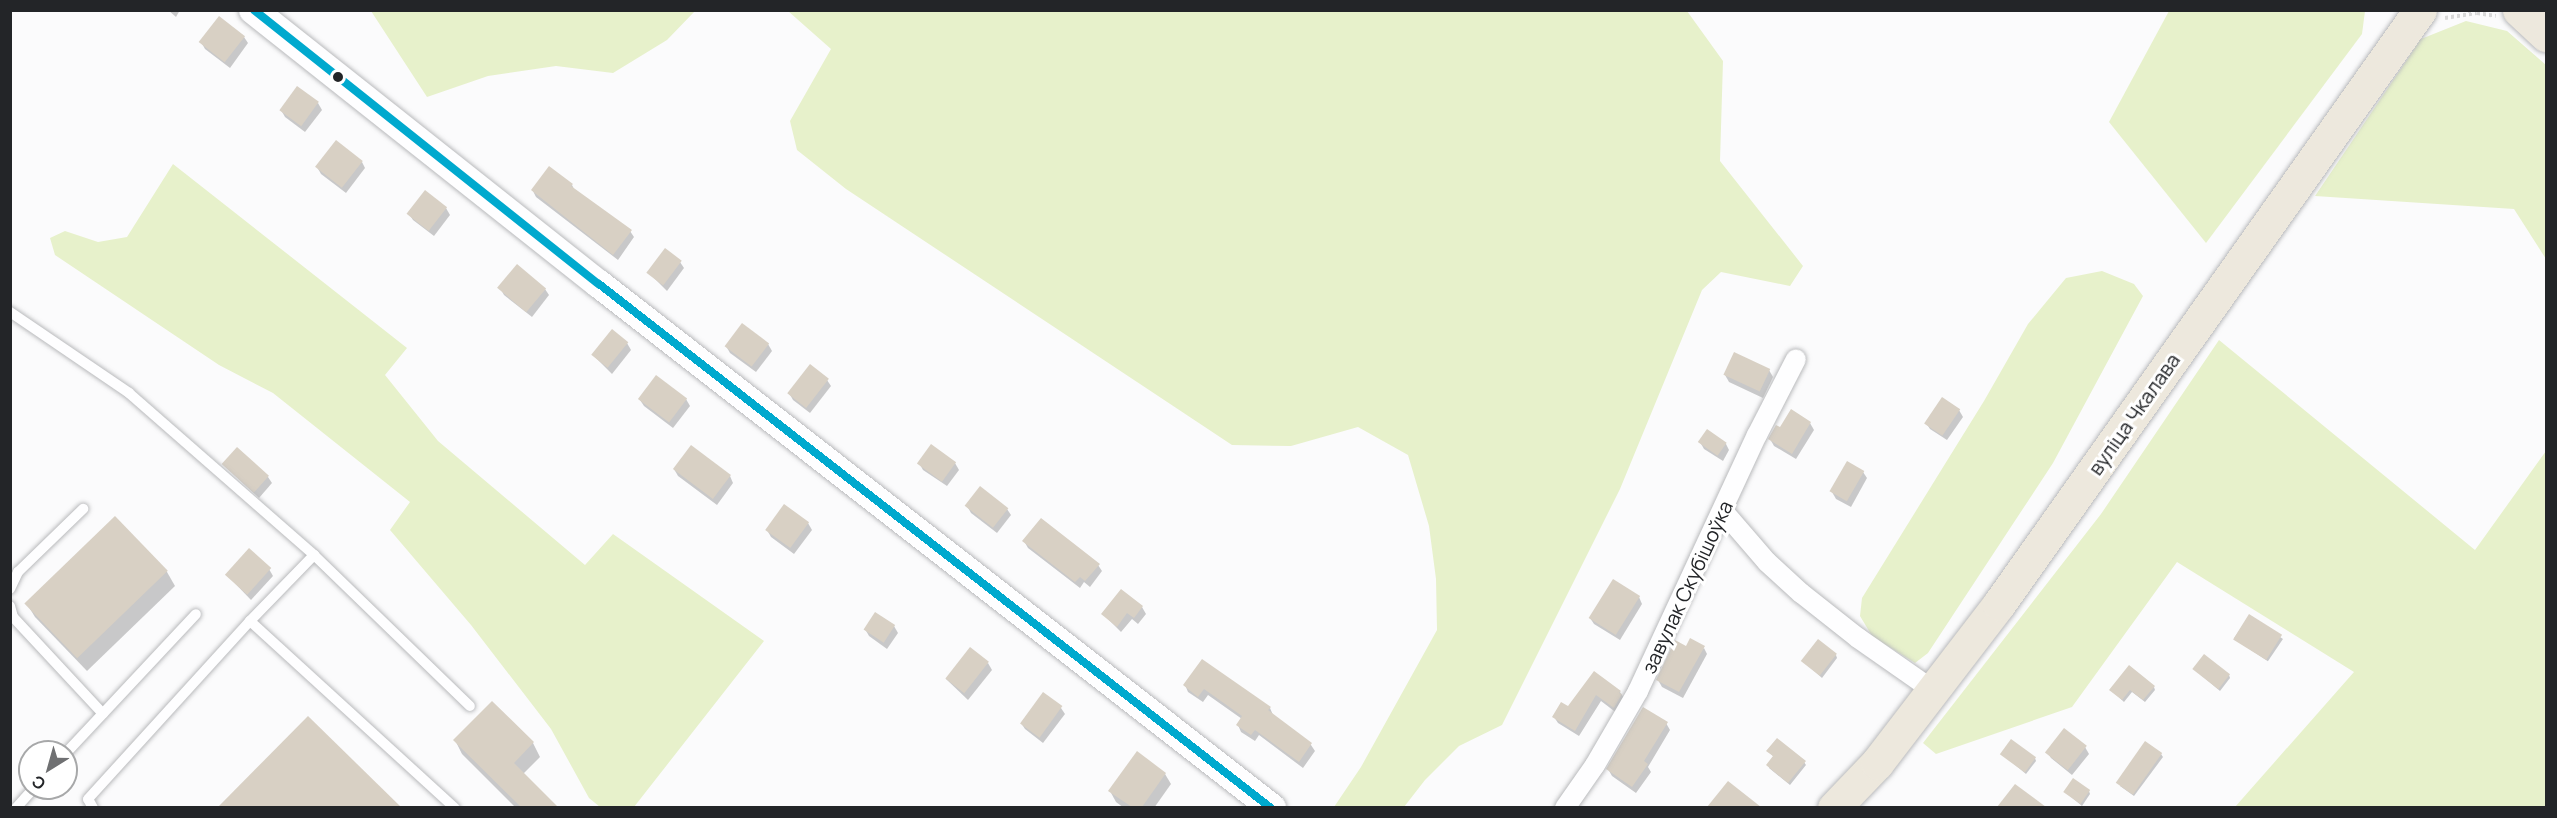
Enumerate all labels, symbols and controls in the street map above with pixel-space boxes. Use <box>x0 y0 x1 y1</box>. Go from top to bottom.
unlabelled marker <box>332 71 344 83</box>
street label: вуліца Чкалава <box>2083 349 2185 479</box>
street label: завулак Скубішоўка <box>1636 497 1738 677</box>
north arrow <box>18 740 78 800</box>
text: С <box>27 770 50 795</box>

